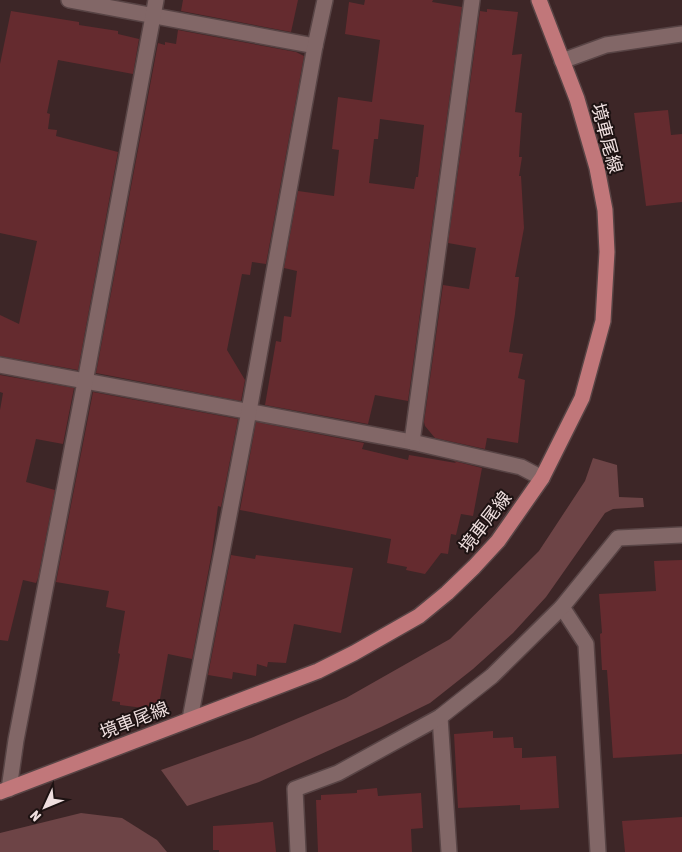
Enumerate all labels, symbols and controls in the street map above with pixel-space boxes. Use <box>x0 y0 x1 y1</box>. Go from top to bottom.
street label: 境車尾線 <box>588 101 626 175</box>
street label: 境車尾線 <box>455 487 515 557</box>
street label: 境車尾線 <box>97 697 171 743</box>
north arrow <box>20 782 70 832</box>
text: N <box>27 808 44 825</box>

